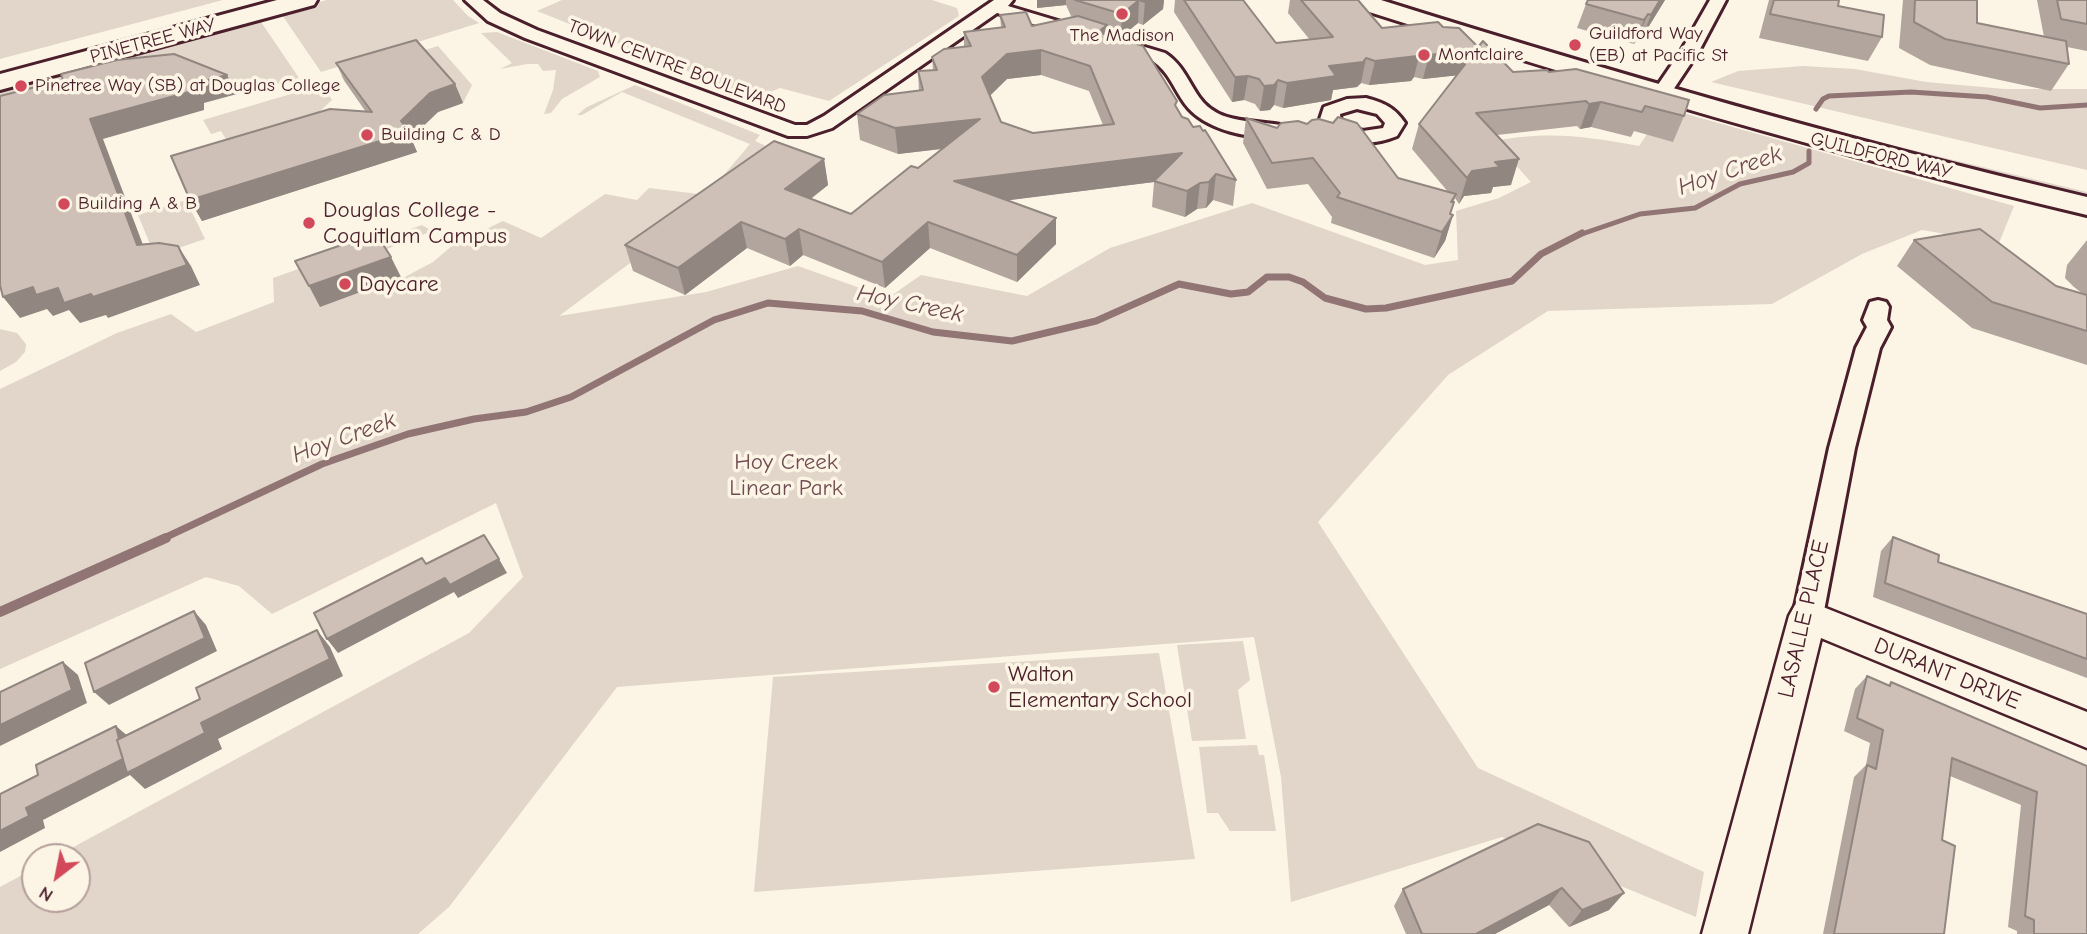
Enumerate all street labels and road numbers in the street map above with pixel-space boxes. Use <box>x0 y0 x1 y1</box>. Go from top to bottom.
street label: PINETREE WAY <box>88 13 218 69</box>
street label: TOWN CENTRE BOULEVARD <box>565 15 789 119</box>
street label: GUILDFORD WAY <box>1808 127 1954 185</box>
street label: LASALLE PLACE <box>1772 537 1836 701</box>
street label: DURANT DRIVE <box>1870 632 2024 716</box>

